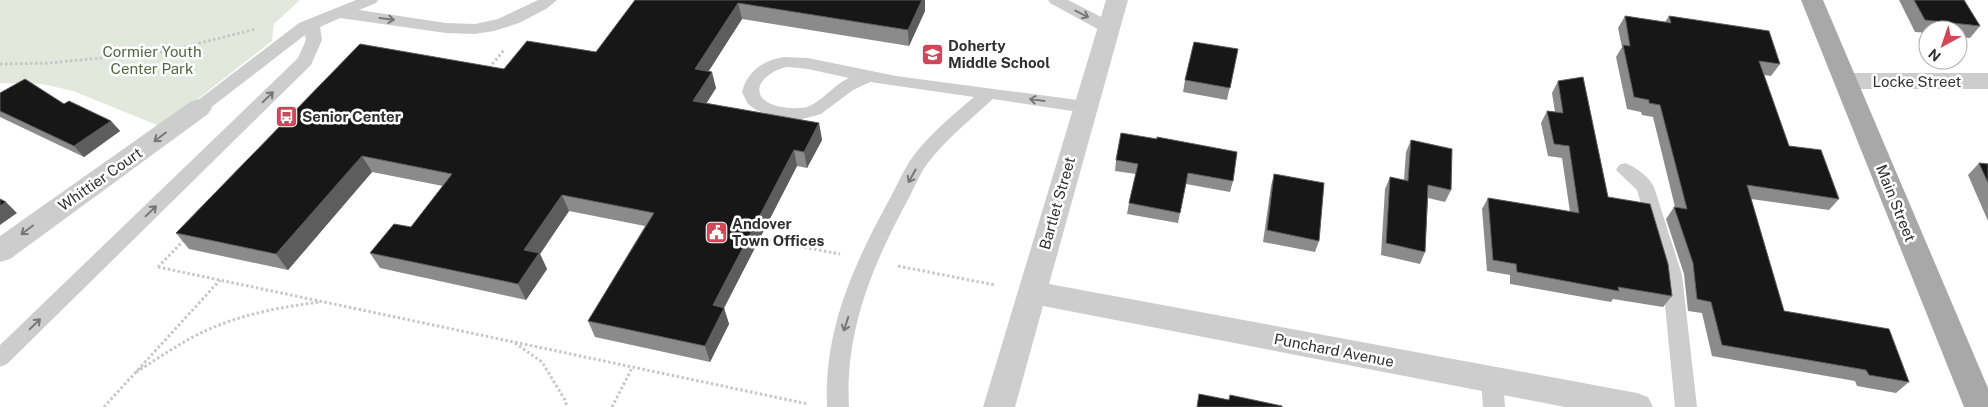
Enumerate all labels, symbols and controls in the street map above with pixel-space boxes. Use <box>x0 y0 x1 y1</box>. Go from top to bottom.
one-way arrow <box>1074 10 1089 19</box>
one-way arrow <box>379 14 395 24</box>
north arrow <box>1918 20 1968 70</box>
place label: Doherty Middle School <box>948 37 1050 71</box>
school or university icon: Doherty Middle School <box>920 42 944 66</box>
park label: Cormier Youth Center Park <box>102 43 202 77</box>
text: N <box>1925 45 1944 65</box>
street label: Locke Street <box>1873 73 1962 90</box>
one-way arrow <box>262 91 274 103</box>
one-way arrow <box>1030 95 1046 105</box>
bus stop icon: Senior Center <box>274 104 298 128</box>
place label: Senior Center <box>302 108 401 125</box>
one-way arrow <box>153 132 167 142</box>
street label: Whittier Court <box>55 144 145 214</box>
street label: Bartlet Street <box>1036 155 1078 251</box>
street label: Main Street <box>1873 162 1919 244</box>
one-way arrow <box>906 168 916 182</box>
one-way arrow <box>145 205 158 217</box>
place label: Andover Town Offices <box>732 215 825 249</box>
public building icon: Andover Town Offices <box>704 220 728 244</box>
one-way arrow <box>20 225 34 235</box>
one-way arrow <box>841 315 851 331</box>
one-way arrow <box>29 318 41 330</box>
street label: Punchard Avenue <box>1273 330 1395 370</box>

